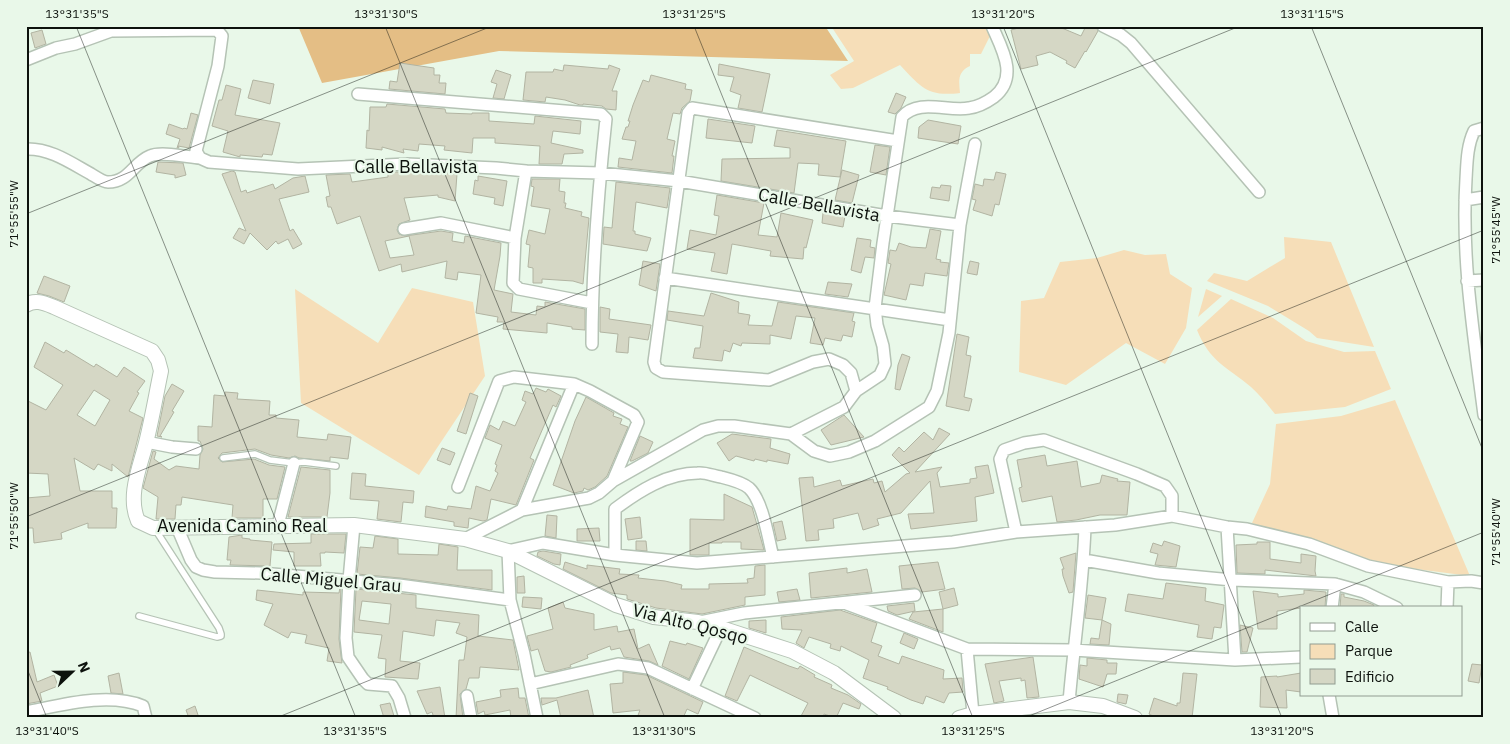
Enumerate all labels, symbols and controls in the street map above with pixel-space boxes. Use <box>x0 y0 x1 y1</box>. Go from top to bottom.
text: 13°31'35"S <box>45 6 109 21</box>
text: 13°31'30"S <box>354 6 418 21</box>
text: 13°31'25"S <box>662 6 726 21</box>
text: 13°31'20"S <box>971 6 1035 21</box>
text: 13°31'15"S <box>1280 6 1344 21</box>
street label: Calle Bellavista <box>354 155 478 178</box>
text: 71°55'55"W <box>6 180 21 248</box>
street label: Calle Bellavista <box>756 182 882 227</box>
text: 71°55'45"W <box>1488 196 1503 264</box>
text: 71°55'50"W <box>6 482 21 550</box>
text: 71°55'40"W <box>1488 498 1503 566</box>
street label: Avenida Camino Real <box>157 514 327 537</box>
street label: Calle Miguel Grau <box>260 562 402 597</box>
street label: Via Alto Qosqo <box>630 598 750 649</box>
legend <box>1300 606 1462 696</box>
text: Calle <box>1345 617 1379 636</box>
text: Parque <box>1345 641 1393 660</box>
north arrow <box>48 646 98 696</box>
text: N <box>74 659 94 675</box>
text: Edificio <box>1345 667 1394 686</box>
text: 13°31'40"S <box>15 723 79 738</box>
text: 13°31'35"S <box>323 723 387 738</box>
text: 13°31'30"S <box>632 723 696 738</box>
text: 13°31'25"S <box>941 723 1005 738</box>
text: 13°31'20"S <box>1250 723 1314 738</box>

